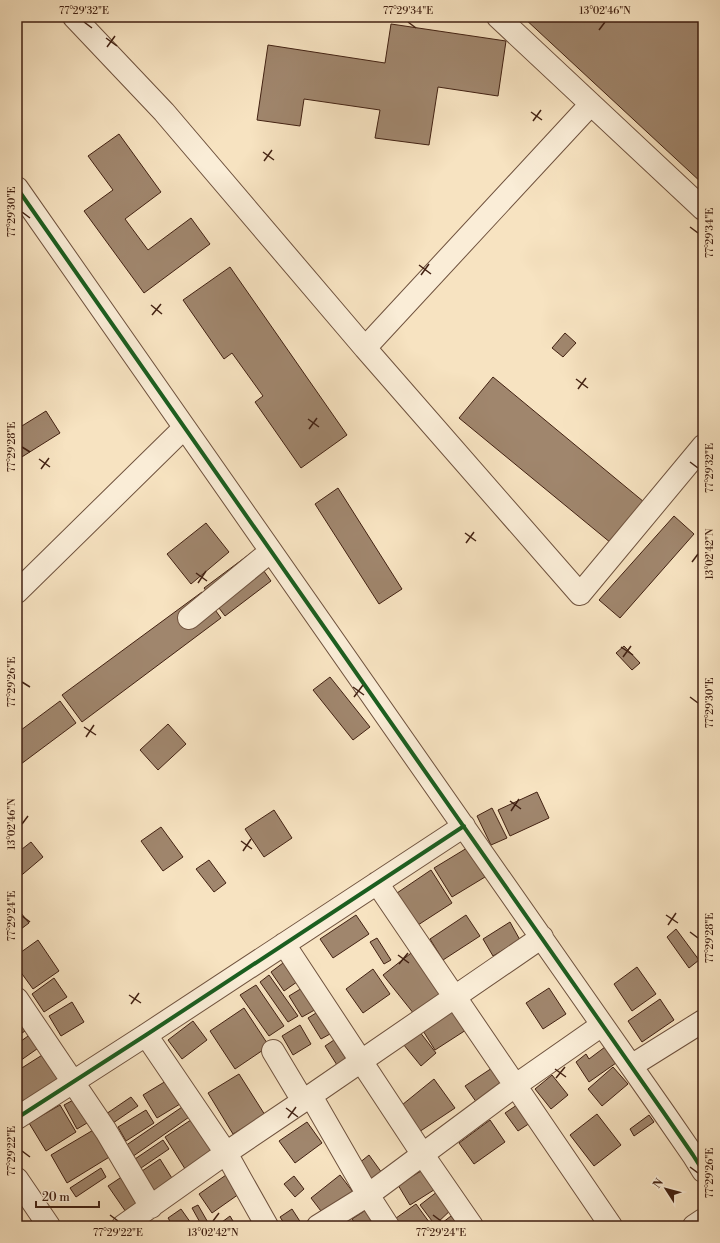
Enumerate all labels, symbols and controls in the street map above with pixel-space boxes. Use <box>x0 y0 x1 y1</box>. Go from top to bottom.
text: 77°29'32"E <box>59 5 109 17</box>
text: 77°29'34"E <box>383 5 433 17</box>
text: 13°02'46"N <box>579 5 631 17</box>
text: 77°29'30"E <box>6 187 18 237</box>
text: 77°29'34"E <box>704 208 716 258</box>
text: 77°29'28"E <box>6 422 18 472</box>
text: 77°29'32"E <box>704 443 716 493</box>
text: 13°02'42"N <box>704 528 716 579</box>
text: 77°29'26"E <box>6 657 18 707</box>
text: 77°29'30"E <box>704 678 716 728</box>
text: 13°02'46"N <box>6 798 18 850</box>
text: 77°29'24"E <box>6 891 18 941</box>
text: 77°29'28"E <box>704 913 716 963</box>
text: 77°29'22"E <box>6 1126 18 1176</box>
text: 77°29'26"E <box>704 1148 716 1198</box>
north arrow <box>646 1169 686 1209</box>
text: N <box>650 1176 667 1191</box>
scale bar <box>36 1183 99 1209</box>
text: 20 m <box>42 1190 70 1205</box>
text: 77°29'22"E <box>93 1227 143 1239</box>
text: 13°02'42"N <box>188 1227 239 1239</box>
text: 77°29'24"E <box>416 1227 466 1239</box>

